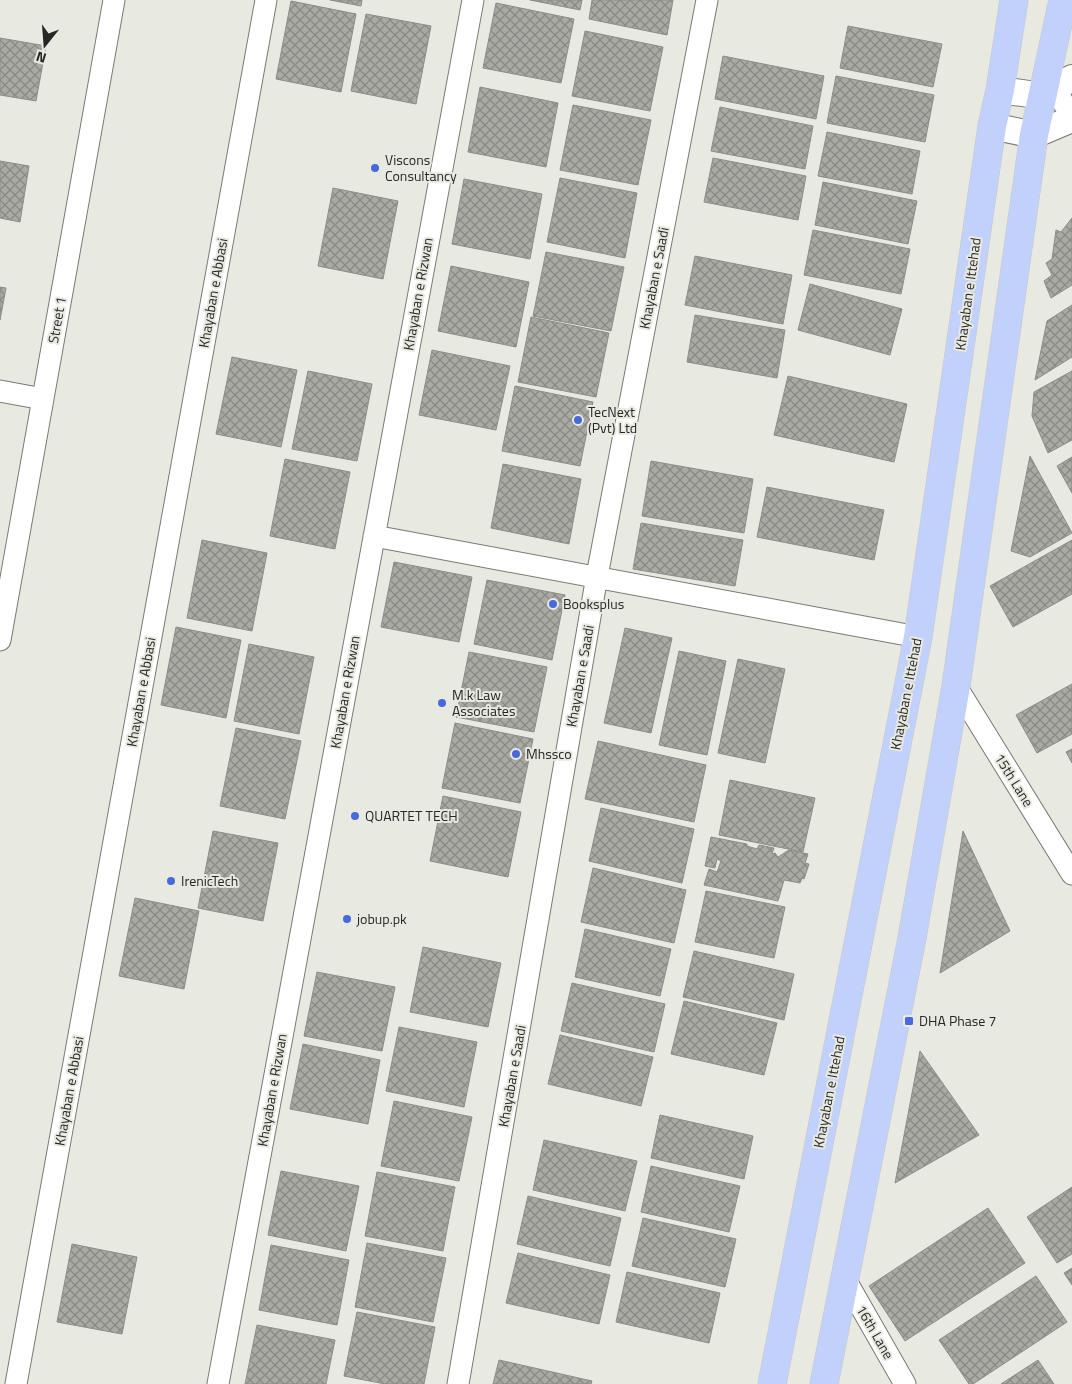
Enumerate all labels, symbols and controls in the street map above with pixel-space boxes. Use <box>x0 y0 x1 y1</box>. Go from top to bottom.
north arrow <box>20 20 70 70</box>
text: N <box>33 46 49 69</box>
place label: Viscons Consultancy <box>385 149 457 186</box>
marker: Viscons Consultancy <box>369 162 381 174</box>
street label: Khayaban e Saadi <box>633 225 674 331</box>
street label: Khayaban e Abbasi <box>193 236 232 349</box>
street label: Khayaban e Rizwan <box>397 236 438 352</box>
street label: Khayaban e Ittehad <box>949 236 986 352</box>
street label: Street 1 <box>42 295 71 345</box>
place label: TecNext (Pvt) Ltd <box>588 401 637 438</box>
marker: TecNext (Pvt) Ltd <box>572 414 584 426</box>
place label: Booksplus <box>563 593 624 614</box>
marker: Booksplus <box>547 598 559 610</box>
street label: Khayaban e Saadi <box>560 623 599 729</box>
street label: Khayaban e Rizwan <box>324 634 365 750</box>
street label: Khayaban e Abbasi <box>121 635 160 748</box>
street label: Khayaban e Ittehad <box>884 636 927 752</box>
place label: M.k Law Associates <box>452 684 515 721</box>
marker: M.k Law Associates <box>436 697 448 709</box>
place label: Mhssco <box>526 743 572 764</box>
marker: Mhssco <box>510 748 522 760</box>
street label: 15th Lane <box>990 749 1039 811</box>
place label: QUARTET TECH <box>365 805 458 826</box>
marker: QUARTET TECH <box>349 810 361 822</box>
place label: IrenicTech <box>181 870 238 891</box>
marker: IrenicTech <box>165 875 177 887</box>
place label: jobup.pk <box>356 908 407 929</box>
marker: jobup.pk <box>341 913 353 925</box>
place label: DHA Phase 7 <box>919 1010 996 1031</box>
marker: DHA Phase 7 <box>903 1015 915 1027</box>
street label: Khayaban e Saadi <box>492 1023 531 1129</box>
street label: Khayaban e Rizwan <box>251 1032 292 1148</box>
street label: Khayaban e Abbasi <box>49 1034 88 1147</box>
street label: Khayaban e Ittehad <box>807 1034 850 1150</box>
street label: 16th Lane <box>851 1301 899 1363</box>

